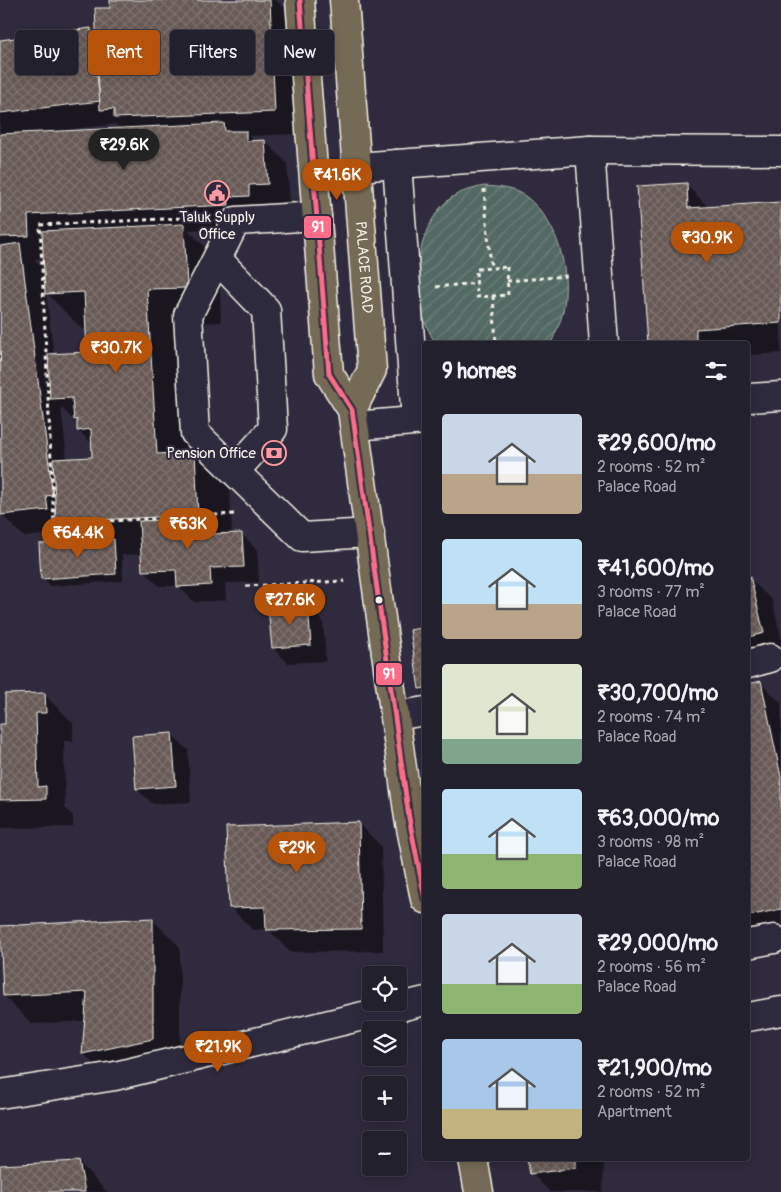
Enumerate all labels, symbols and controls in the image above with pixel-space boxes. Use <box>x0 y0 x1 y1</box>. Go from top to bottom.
chip: Buy <box>15 30 78 75</box>
chip: Rent <box>88 30 160 75</box>
chip: Filters <box>170 30 255 75</box>
chip: New <box>265 30 334 75</box>
pin: ₹29.6K <box>83 128 165 171</box>
text: ₹29.6K <box>99 135 149 155</box>
pin: ₹41.6K <box>296 158 378 201</box>
text: ₹41.6K <box>313 165 361 185</box>
public building icon: Taluk Supply Office <box>204 180 230 206</box>
place label: Taluk Supply Office <box>179 208 255 244</box>
line badge: 91 <box>303 215 332 239</box>
text: 91 <box>312 219 324 236</box>
street label: PALACE ROAD <box>351 220 377 314</box>
pin: ₹30.9K <box>666 222 748 264</box>
text: ₹30.9K <box>682 228 732 248</box>
pin: ₹30.7K <box>75 332 157 374</box>
text: ₹30.7K <box>90 338 142 358</box>
icon: filters <box>702 357 730 385</box>
text: 9 homes <box>442 358 516 385</box>
text: ₹29,600/mo <box>597 430 716 457</box>
icon: home <box>482 434 542 494</box>
bank icon: Pension Office <box>261 440 287 466</box>
place label: Pension Office <box>166 444 257 463</box>
text: 2 rooms · 52 m² <box>597 457 706 477</box>
text: Palace Road <box>597 477 677 497</box>
pin: ₹63K <box>158 508 218 550</box>
text: ₹63K <box>169 514 207 534</box>
pin: ₹64.4K <box>37 516 119 559</box>
text: ₹64.4K <box>53 523 103 543</box>
text: ₹41,600/mo <box>597 555 714 582</box>
icon: home <box>482 559 542 619</box>
text: 3 rooms · 77 m² <box>597 582 705 602</box>
pin: ₹27.6K <box>249 584 331 626</box>
text: ₹27.6K <box>265 590 315 610</box>
unlabelled marker <box>374 595 384 605</box>
text: Palace Road <box>597 602 677 622</box>
line badge: 91 <box>375 662 403 686</box>
text: 91 <box>383 666 395 683</box>
text: ₹30,700/mo <box>597 680 718 707</box>
icon: home <box>482 684 542 744</box>
text: 2 rooms · 74 m² <box>597 707 706 727</box>
text: Palace Road <box>597 727 677 747</box>
text: ₹63,000/mo <box>597 805 719 832</box>
icon: home <box>482 809 542 869</box>
pin: ₹29K <box>267 832 327 874</box>
text: 3 rooms · 98 m² <box>597 832 704 852</box>
text: ₹29K <box>279 838 315 858</box>
text: Palace Road <box>597 852 677 872</box>
text: ₹29,000/mo <box>597 930 718 957</box>
icon: home <box>482 934 542 994</box>
text: 2 rooms · 56 m² <box>597 957 706 977</box>
map controls <box>362 966 407 1176</box>
button: locate <box>362 966 407 1011</box>
text: Palace Road <box>597 977 677 997</box>
button: layers <box>362 1021 407 1066</box>
pin: ₹21.9K <box>177 1030 259 1073</box>
text: ₹21.9K <box>195 1037 241 1057</box>
text: ₹21,900/mo <box>597 1055 712 1082</box>
icon: home <box>482 1059 542 1119</box>
button: + <box>362 1076 407 1121</box>
text: 2 rooms · 52 m² <box>597 1082 706 1102</box>
text: Apartment <box>597 1102 672 1122</box>
button: − <box>362 1131 407 1176</box>

